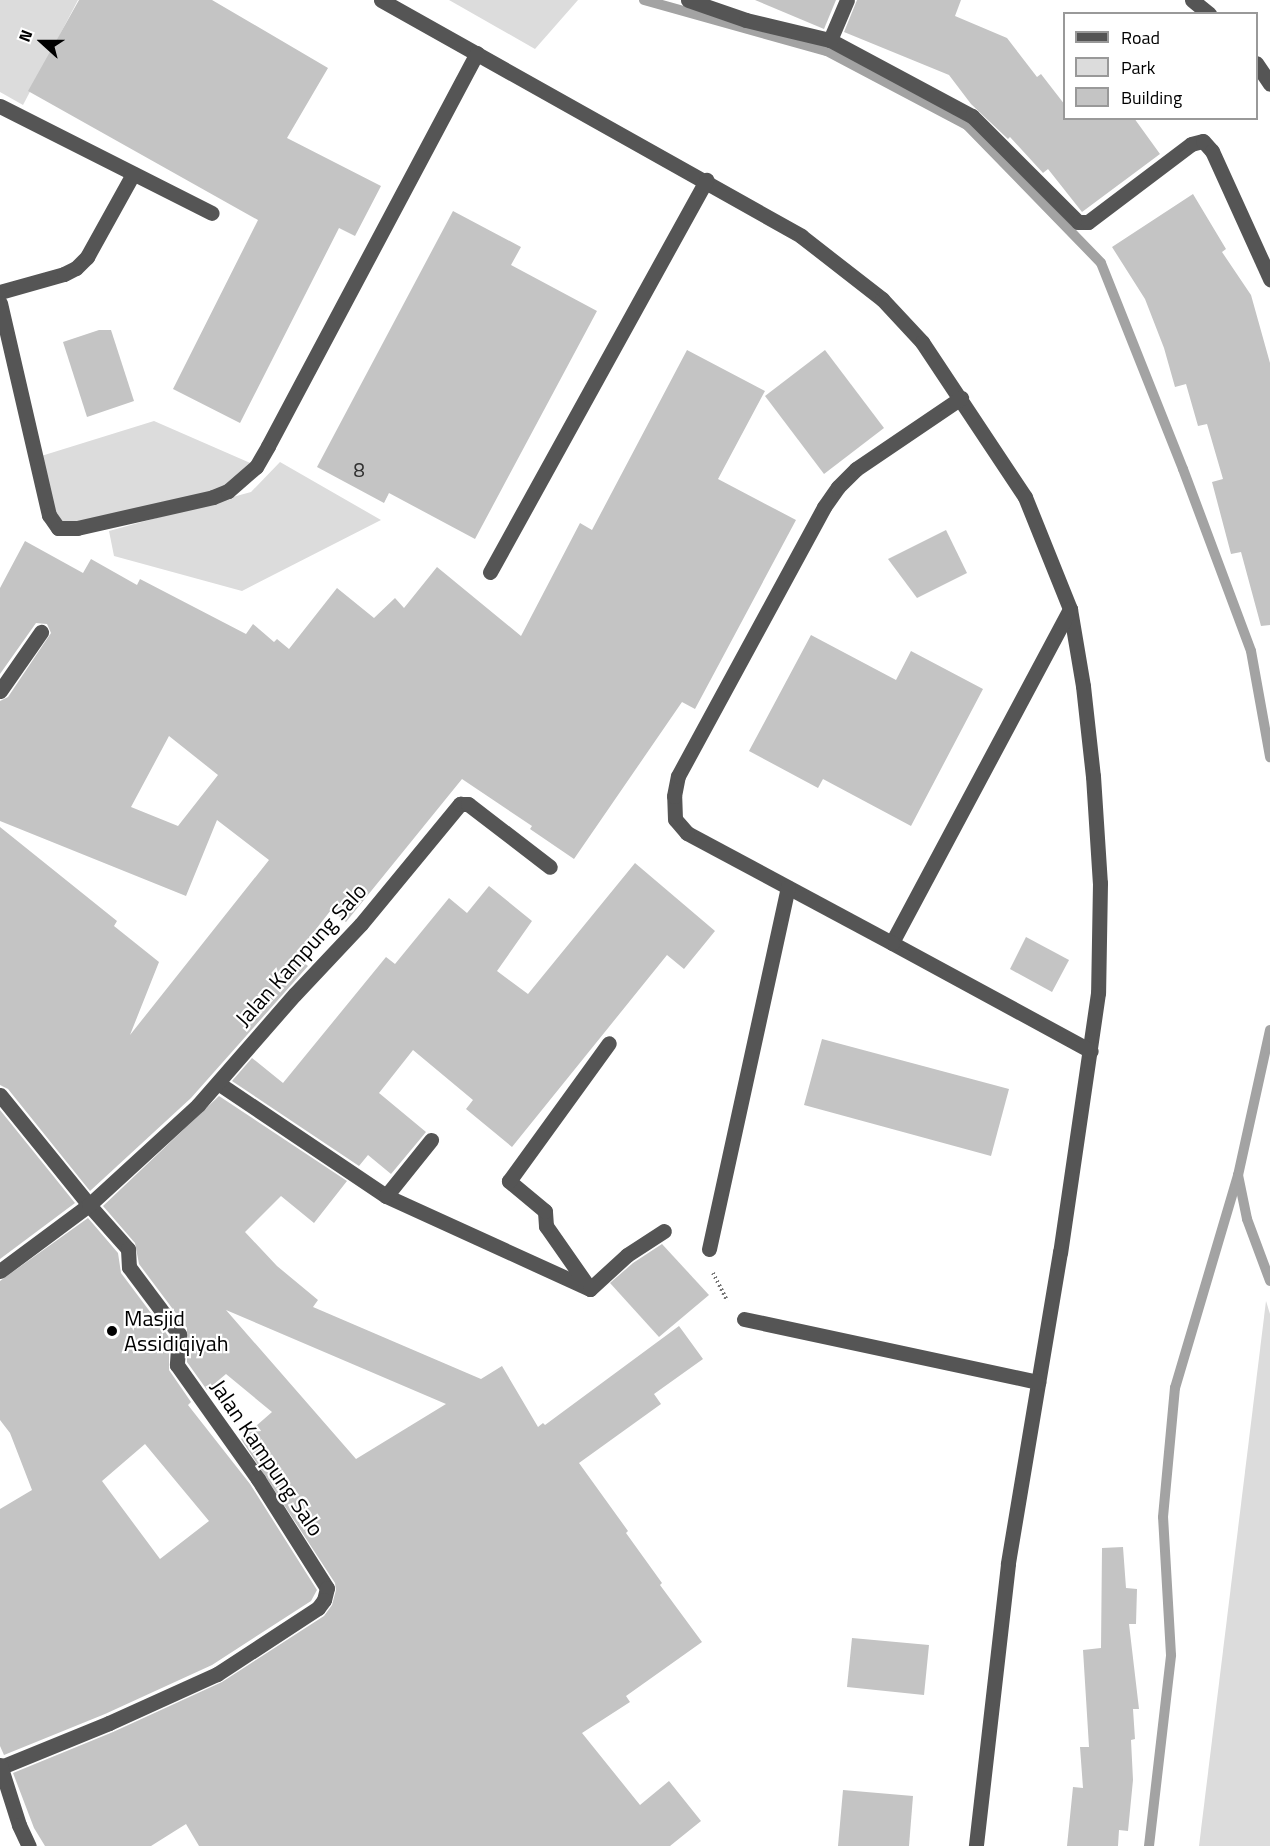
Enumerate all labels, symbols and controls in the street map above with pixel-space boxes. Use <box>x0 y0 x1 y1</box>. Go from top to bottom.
north arrow <box>12 12 72 72</box>
legend <box>1063 12 1258 120</box>
text: Road <box>1121 24 1160 51</box>
text: N <box>12 26 38 45</box>
text: Park <box>1121 54 1155 81</box>
text: Building <box>1121 84 1182 111</box>
house number: 8 <box>353 457 365 481</box>
street label: Jalan Kampung Salo <box>230 878 372 1032</box>
place label: Masjid Assidiqiyah <box>124 1305 228 1356</box>
marker: Masjid Assidiqiyah <box>105 1324 119 1338</box>
street label: Jalan Kampung Salo <box>205 1375 329 1541</box>

